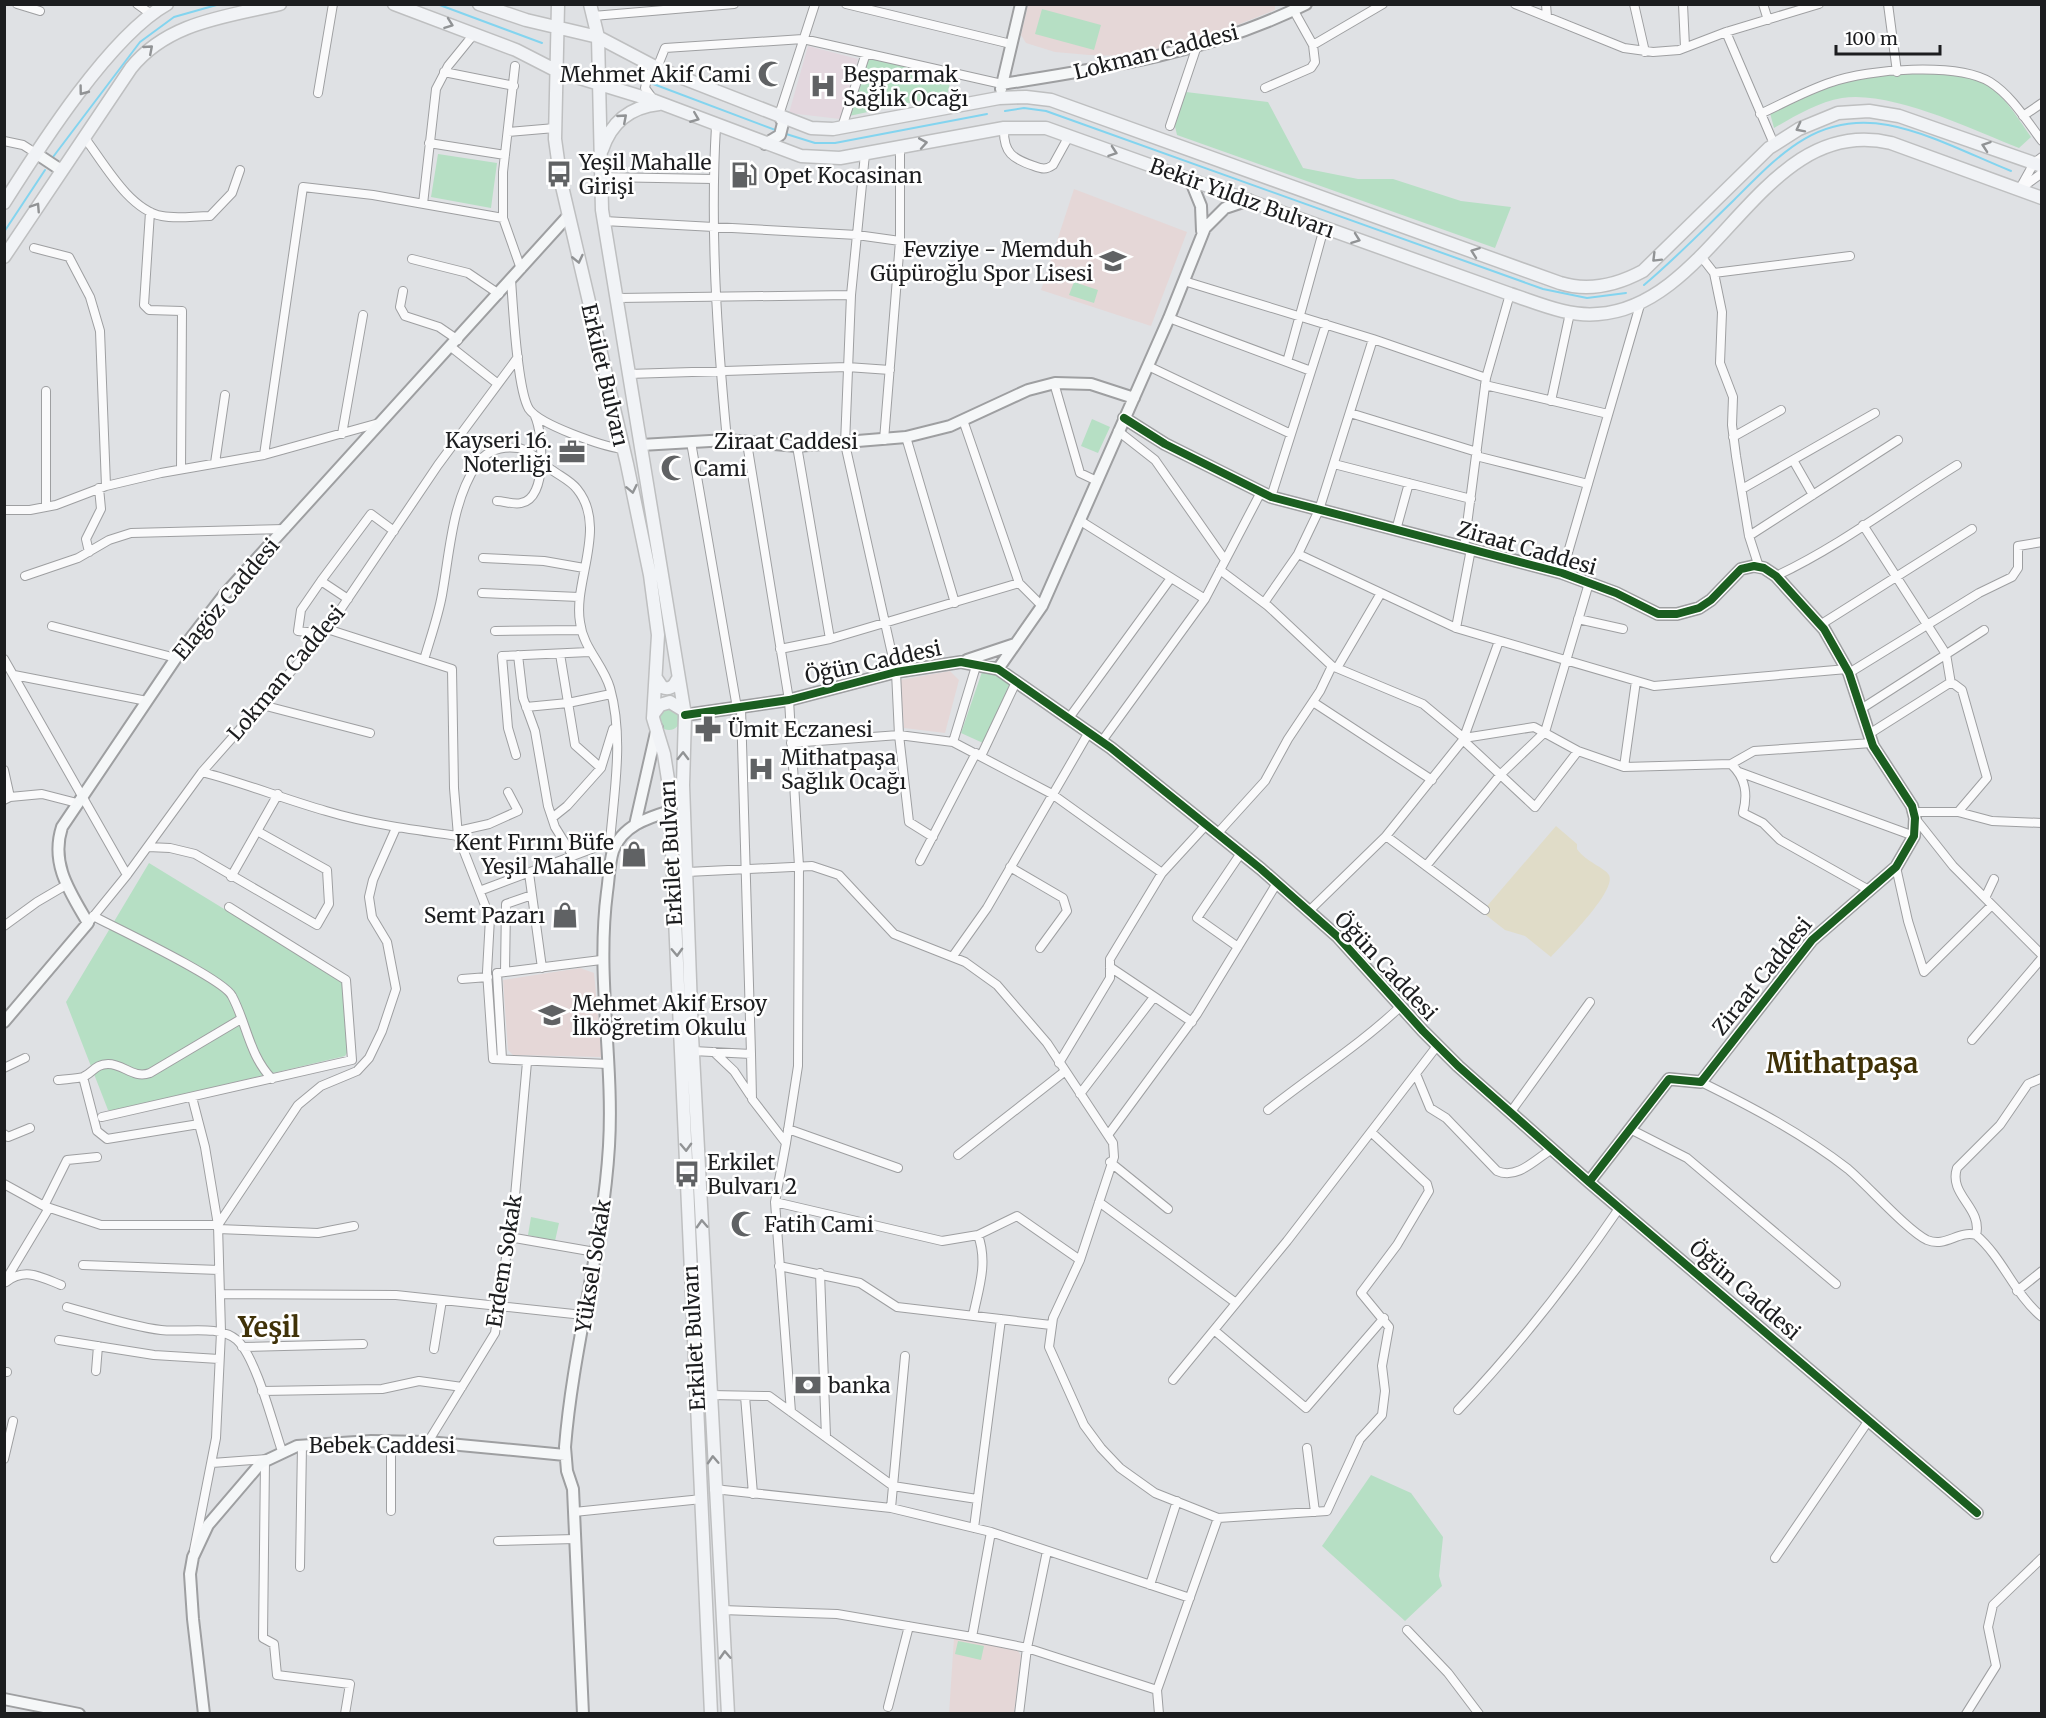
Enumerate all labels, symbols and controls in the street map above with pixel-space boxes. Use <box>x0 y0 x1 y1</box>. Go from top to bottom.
one-way arrow <box>443 17 453 30</box>
street label: Lokman Caddesi <box>1071 18 1241 85</box>
scale bar <box>1836 18 1940 56</box>
text: 100 m <box>1845 27 1898 50</box>
one-way arrow <box>143 46 154 57</box>
mosque icon: Mehmet Akif Cami <box>756 59 786 89</box>
place label: Mehmet Akif Cami <box>560 61 751 88</box>
place label: Beşparmak Sağlık Ocağı <box>843 61 969 112</box>
hospital icon: Beşparmak Sağlık Ocağı <box>808 71 838 101</box>
one-way arrow <box>79 84 90 95</box>
one-way arrow <box>688 111 699 123</box>
one-way arrow <box>616 114 626 125</box>
one-way arrow <box>1796 121 1807 133</box>
one-way arrow <box>918 137 928 150</box>
one-way arrow <box>1982 140 1992 153</box>
one-way arrow <box>1107 144 1118 157</box>
place label: Yeşil Mahalle Girişi <box>578 149 712 200</box>
street label: Bekir Yıldız Bulvarı <box>1146 152 1338 244</box>
bus stop icon: Yeşil Mahalle Girişi <box>544 159 574 189</box>
fuel station icon: Opet Kocasinan <box>729 160 759 190</box>
place label: Opet Kocasinan <box>764 162 922 189</box>
one-way arrow <box>29 203 40 214</box>
one-way arrow <box>1350 231 1360 244</box>
place label: Fevziye - Memduh Güpüroğlu Spor Lisesi <box>870 236 1093 287</box>
school or university icon: Fevziye - Memduh Güpüroğlu Spor Lisesi <box>1098 246 1128 276</box>
one-way arrow <box>1470 247 1481 260</box>
one-way arrow <box>1652 251 1662 262</box>
one-way arrow <box>571 253 584 263</box>
street label: Erkilet Bulvarı <box>575 301 635 449</box>
place label: Kayseri 16. Noterliği <box>445 427 552 478</box>
street label: Ziraat Caddesi <box>714 428 858 455</box>
office icon: Kayseri 16. Noterliği <box>557 437 587 467</box>
mosque icon: Cami <box>659 453 689 483</box>
place label: Cami <box>694 455 747 482</box>
one-way arrow <box>625 484 638 494</box>
street label: Ziraat Caddesi <box>1454 515 1600 581</box>
street label: Elagöz Caddesi <box>167 532 285 666</box>
street label: Lokman Caddesi <box>222 600 351 746</box>
street label: Öğün Caddesi <box>802 634 944 690</box>
pharmacy icon: Ümit Eczanesi <box>693 714 723 744</box>
place label: Ümit Eczanesi <box>728 716 873 743</box>
place label: Mithatpaşa Sağlık Ocağı <box>781 744 907 795</box>
one-way arrow <box>677 752 689 761</box>
hospital icon: Mithatpaşa Sağlık Ocağı <box>746 754 776 784</box>
street label: Erkilet Bulvarı <box>654 779 688 927</box>
place label: Kent Fırını Büfe Yeşil Mahalle <box>455 829 614 880</box>
shop icon: Kent Fırını Büfe Yeşil Mahalle <box>619 839 649 869</box>
shop icon: Semt Pazarı <box>550 900 580 930</box>
place label: Semt Pazarı <box>424 902 545 929</box>
street label: Öğün Caddesi <box>1329 906 1443 1026</box>
street label: Ziraat Caddesi <box>1706 911 1818 1040</box>
one-way arrow <box>670 948 683 957</box>
place label: Mehmet Akif Ersoy İlköğretim Okulu <box>572 990 768 1041</box>
school or university icon: Mehmet Akif Ersoy İlköğretim Okulu <box>537 1000 567 1030</box>
district label: Mithatpaşa <box>1766 1046 1918 1080</box>
one-way arrow <box>679 1143 692 1152</box>
place label: Erkilet Bulvarı 2 <box>707 1149 797 1200</box>
bus stop icon: Erkilet Bulvarı 2 <box>672 1159 702 1189</box>
street label: Erdem Sokak <box>480 1192 528 1329</box>
street label: Yüksel Sokak <box>569 1197 617 1336</box>
mosque icon: Fatih Cami <box>729 1209 759 1239</box>
place label: Fatih Cami <box>764 1211 874 1238</box>
one-way arrow <box>695 1219 708 1228</box>
street label: Öğün Caddesi <box>1684 1234 1806 1346</box>
street label: Erkilet Bulvarı <box>677 1264 711 1412</box>
district label: Yeşil <box>237 1310 300 1344</box>
bank icon: banka <box>793 1370 823 1400</box>
place label: banka <box>827 1372 890 1399</box>
street label: Bebek Caddesi <box>309 1432 456 1459</box>
one-way arrow <box>707 1456 720 1465</box>
one-way arrow <box>718 1651 731 1660</box>

